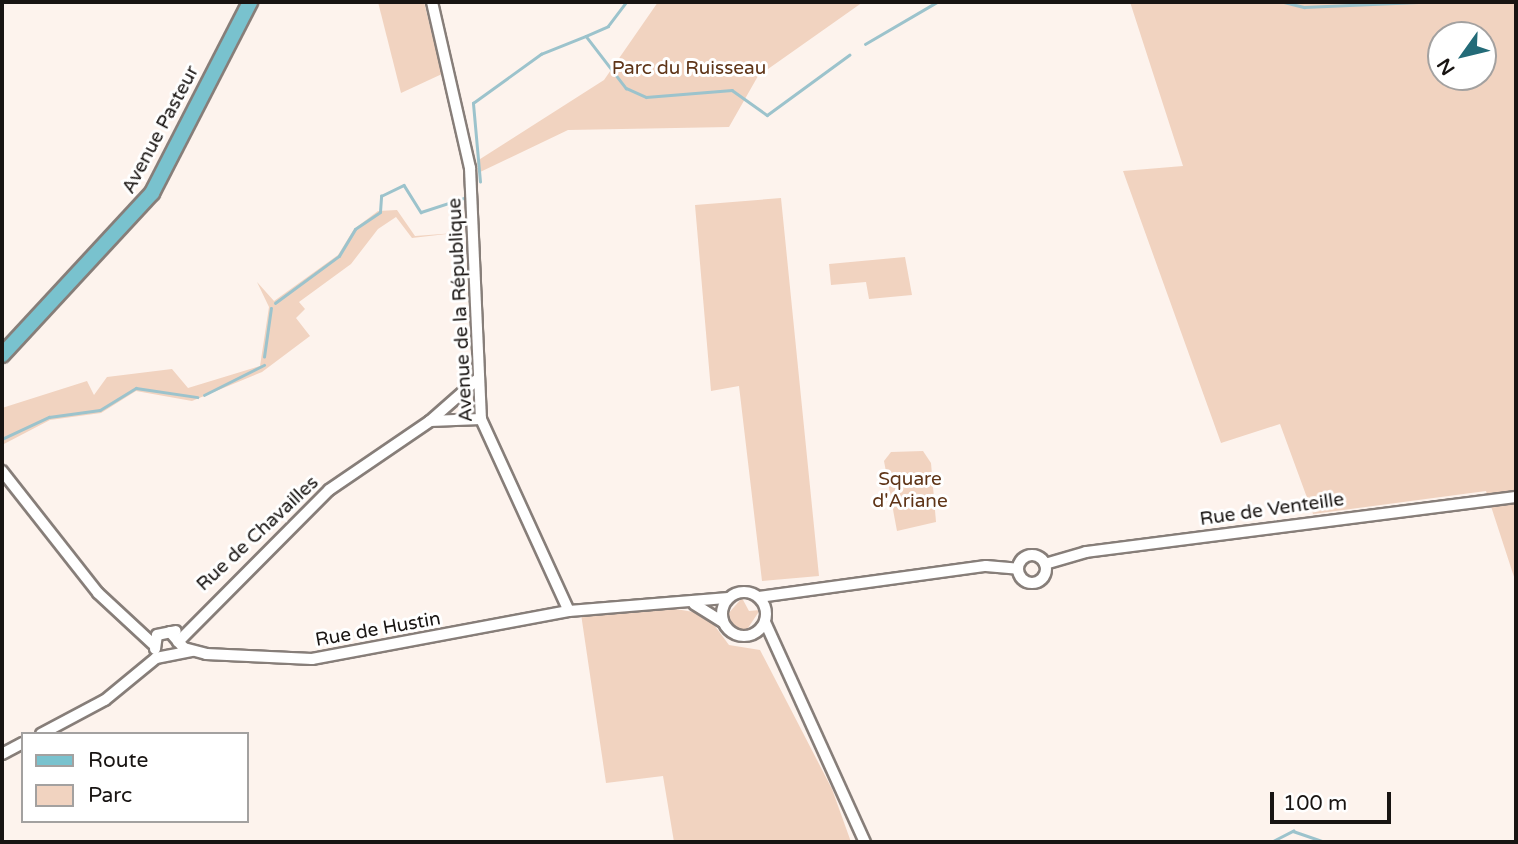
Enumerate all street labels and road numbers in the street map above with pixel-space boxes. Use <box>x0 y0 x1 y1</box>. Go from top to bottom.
street label: Avenue Pasteur <box>118 62 204 198</box>
street label: Avenue de la République <box>444 197 478 423</box>
street label: Rue de Chavailles <box>192 472 324 596</box>
street label: Rue de Venteille <box>1198 489 1346 531</box>
street label: Rue de Hustin <box>314 608 442 652</box>

